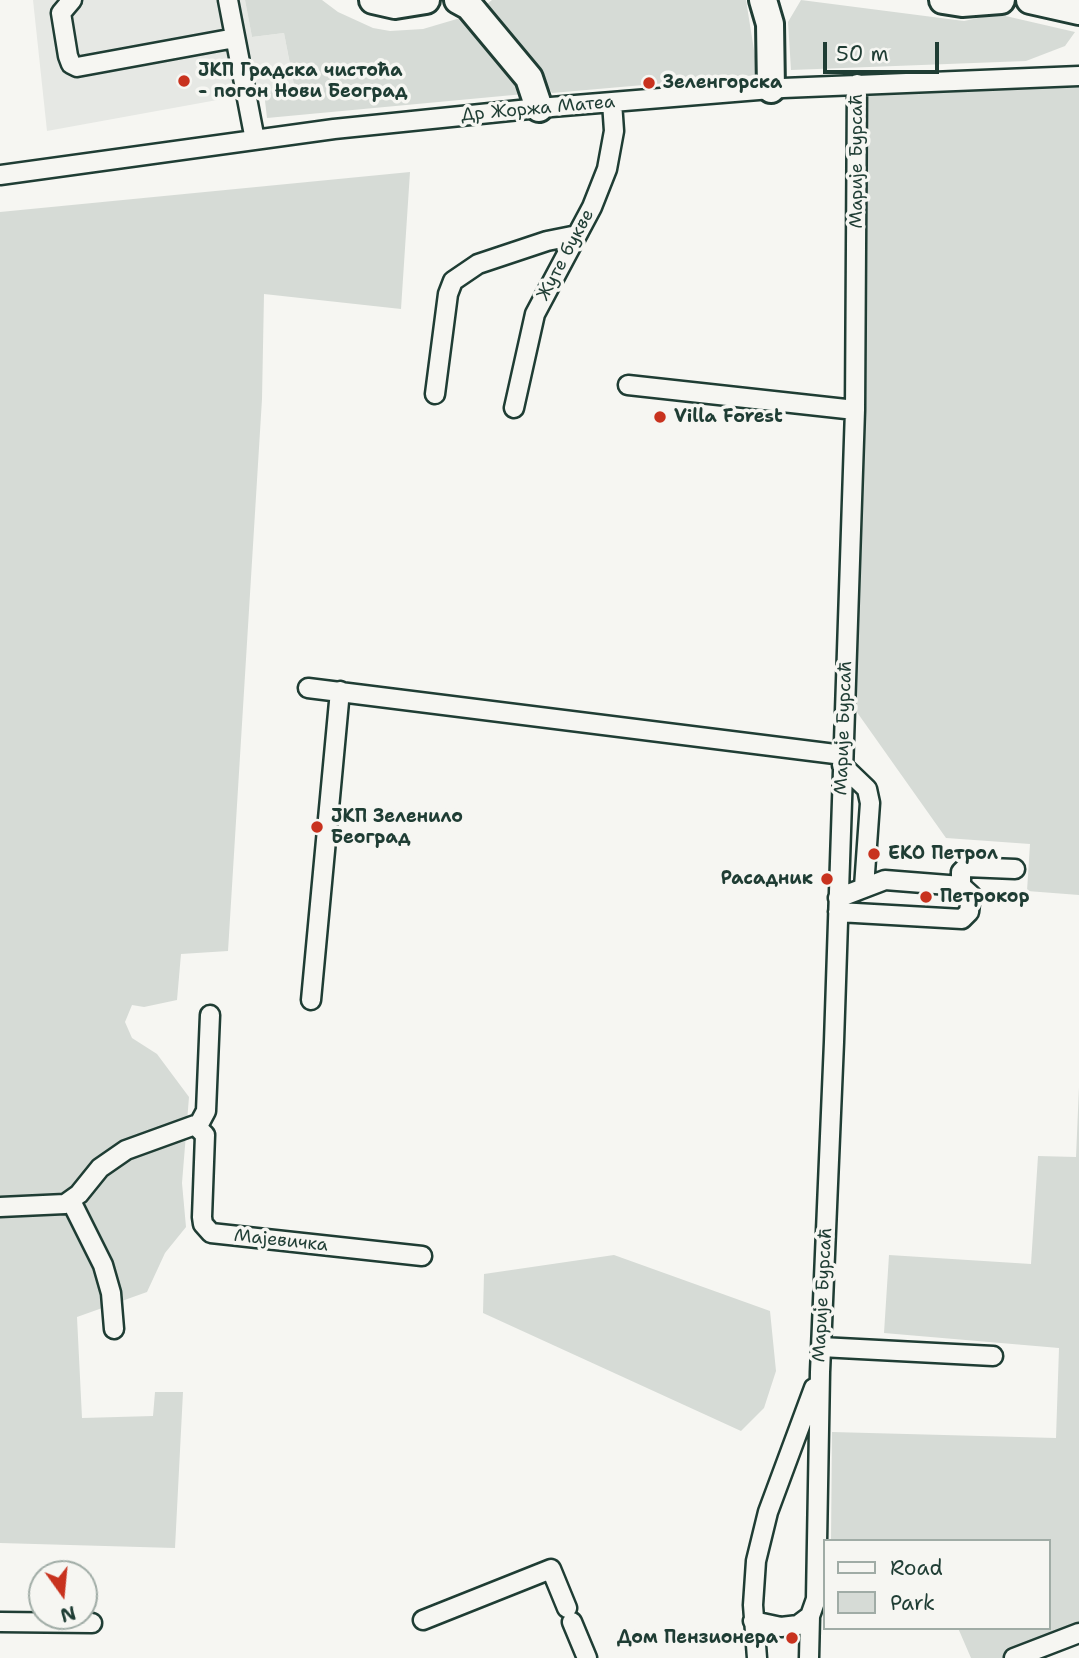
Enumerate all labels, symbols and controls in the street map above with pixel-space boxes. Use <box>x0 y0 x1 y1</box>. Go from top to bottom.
scale bar <box>827 28 942 72</box>
text: 50 m <box>836 40 889 68</box>
place label: ЈКП Градска чистоћа - погон Нови Београд <box>198 60 408 102</box>
place label: Зеленгорска <box>663 72 782 94</box>
marker: ЈКП Градска чистоћа - погон Нови Београд <box>176 73 192 89</box>
marker: Зеленгорска <box>641 75 657 91</box>
street label: Др Жоржа Матеа <box>460 92 616 126</box>
street label: Марије Бурсаћ <box>846 94 868 228</box>
street label: Жуте букве <box>533 206 599 304</box>
place label: Villa Forest <box>674 406 783 428</box>
marker: Villa Forest <box>652 409 668 425</box>
street label: Марије Бурсаћ <box>831 660 857 796</box>
place label: ЈКП Зеленило Београд <box>331 806 463 848</box>
marker: ЈКП Зеленило Београд <box>309 819 325 835</box>
place label: ЕКО Петрол <box>888 843 998 865</box>
marker: ЕКО Петрол <box>866 846 882 862</box>
place label: Расадник <box>721 868 813 890</box>
marker: Расадник <box>819 871 835 887</box>
place label: Петрокор <box>940 886 1030 908</box>
marker: Петрокор <box>918 889 934 905</box>
street label: Мајевичка <box>233 1225 329 1257</box>
street label: Марије Бурсаћ <box>809 1227 837 1363</box>
legend <box>824 1539 1051 1630</box>
text: Road <box>890 1554 943 1582</box>
north arrow <box>28 1560 98 1630</box>
text: Park <box>890 1589 935 1617</box>
text: N <box>58 1600 79 1628</box>
place label: Дом Пензионера <box>617 1627 778 1649</box>
marker: Дом Пензионера <box>784 1630 800 1646</box>

